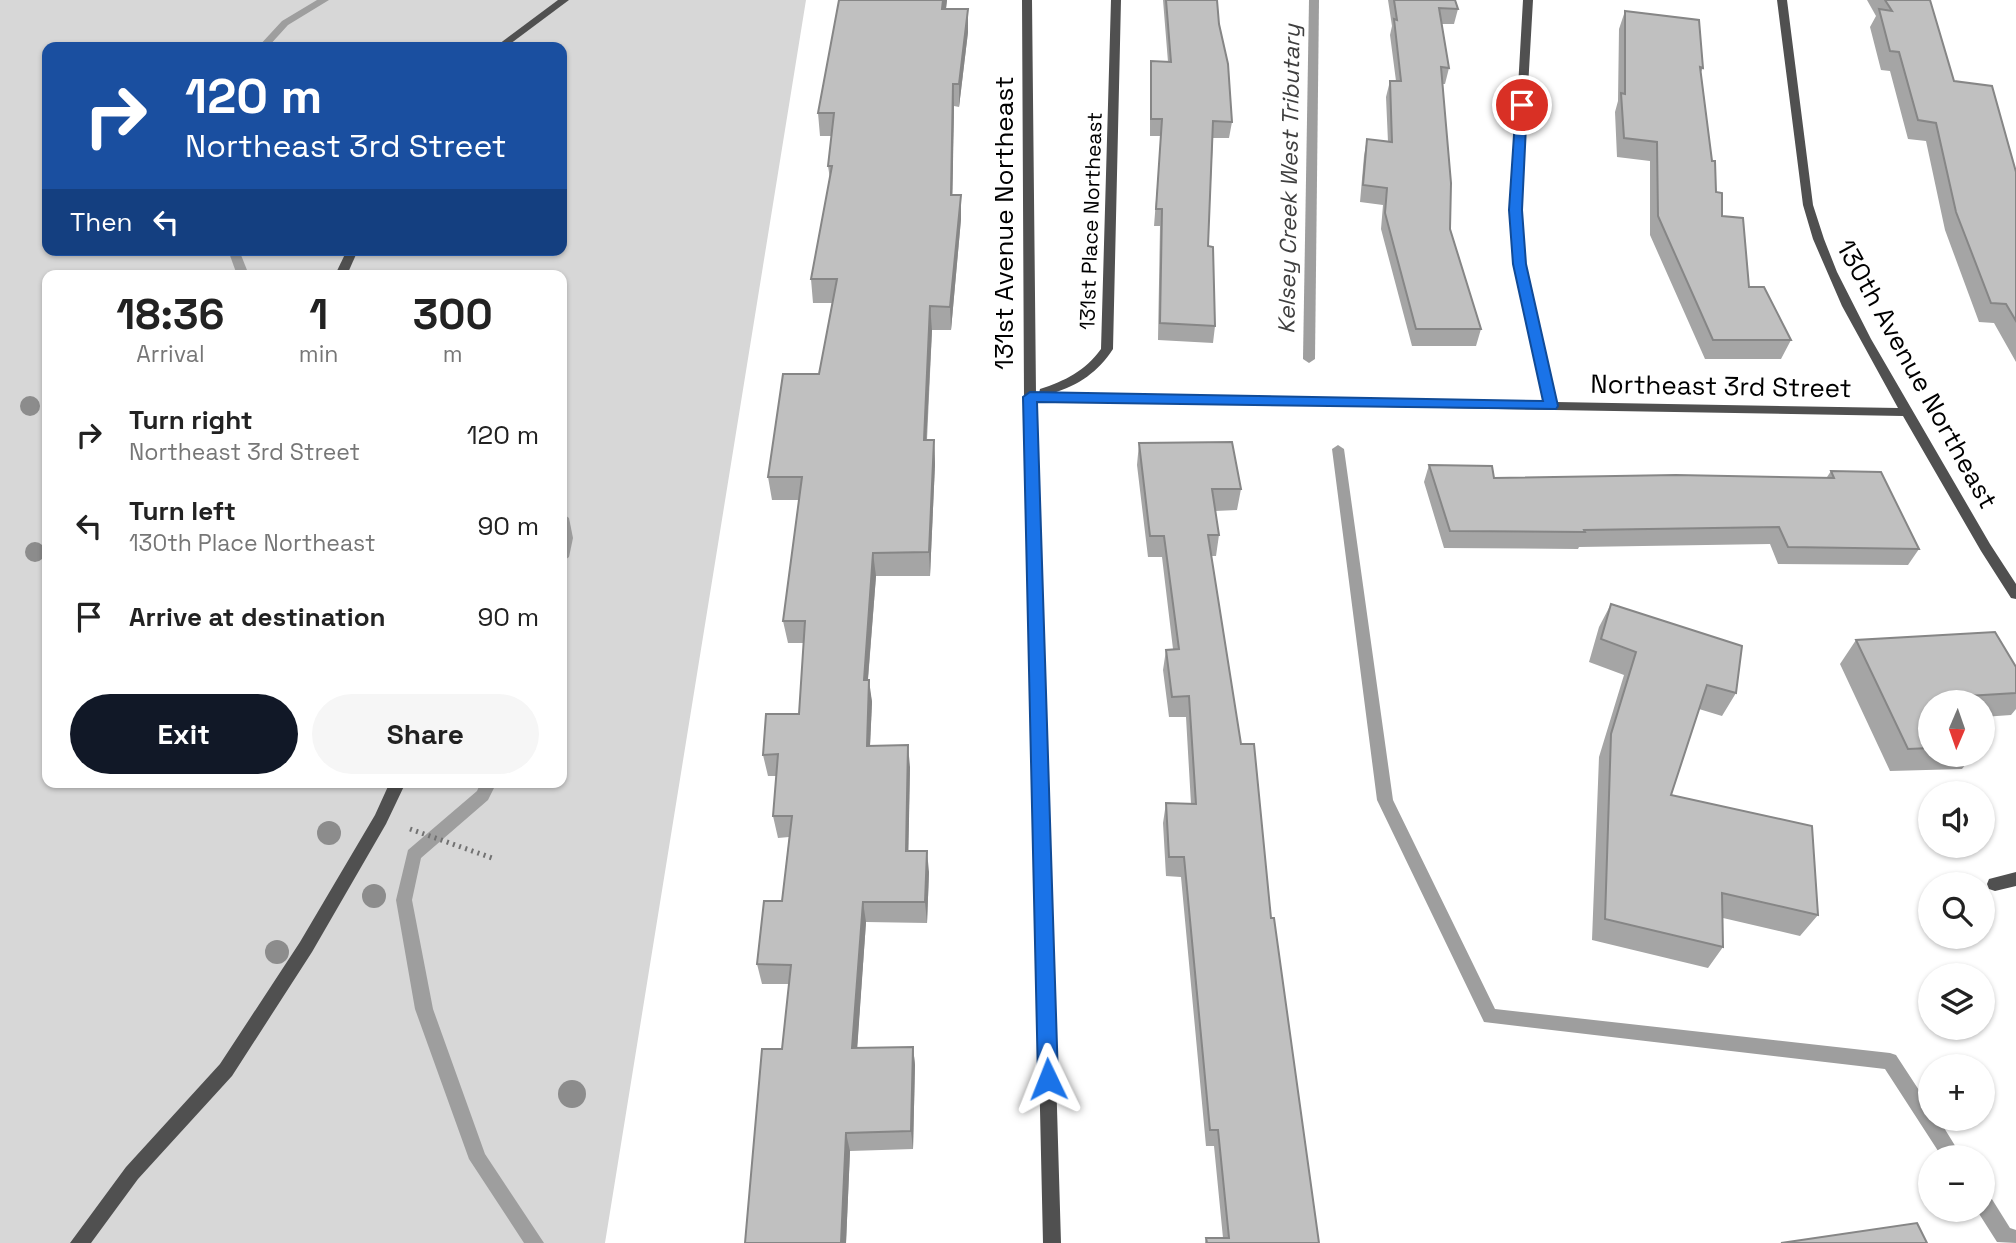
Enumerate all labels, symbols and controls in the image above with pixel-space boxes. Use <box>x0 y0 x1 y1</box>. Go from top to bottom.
water label: Kelsey Creek West Tributary <box>1271 23 1307 334</box>
text: 120 m <box>185 65 322 127</box>
icon: right <box>70 70 161 161</box>
pin <box>1492 75 1552 135</box>
street label: 131st Avenue Northeast <box>987 76 1021 370</box>
icon: arrive <box>1503 86 1541 124</box>
street label: 131st Place Northeast <box>1073 112 1108 330</box>
text: Northeast 3rd Street <box>185 126 507 166</box>
icon: left <box>147 203 185 241</box>
text: Then <box>70 205 133 239</box>
street label: 130th Avenue Northeast <box>1829 233 2005 515</box>
text: 18:36 <box>116 288 225 341</box>
text: 1 <box>309 288 328 341</box>
text: 300 <box>413 288 493 341</box>
text: Arrival <box>136 339 205 369</box>
text: min <box>299 339 338 369</box>
text: m <box>443 339 463 369</box>
street label: Northeast 3rd Street <box>1590 367 1852 405</box>
text: Turn right <box>129 403 253 437</box>
icon: right <box>70 416 108 454</box>
text: 120 m <box>467 418 539 452</box>
text: Northeast 3rd Street <box>129 437 360 467</box>
text: Turn left <box>129 494 236 528</box>
icon: left <box>70 507 108 545</box>
text: 90 m <box>477 509 539 543</box>
text: 130th Place Northeast <box>129 528 376 558</box>
icon: arrive <box>70 598 108 636</box>
text: Arrive at destination <box>129 600 386 634</box>
text: 90 m <box>477 600 539 634</box>
north arrow <box>1918 690 1995 766</box>
map controls <box>1918 690 1995 1222</box>
button: Exit <box>70 694 298 774</box>
button: Share <box>312 694 539 774</box>
button: sound <box>1918 781 1995 858</box>
button: search <box>1918 872 1995 949</box>
button: layers <box>1918 963 1995 1040</box>
position arrow <box>1011 1042 1085 1116</box>
button: + <box>1918 1054 1995 1131</box>
button: − <box>1918 1145 1995 1222</box>

